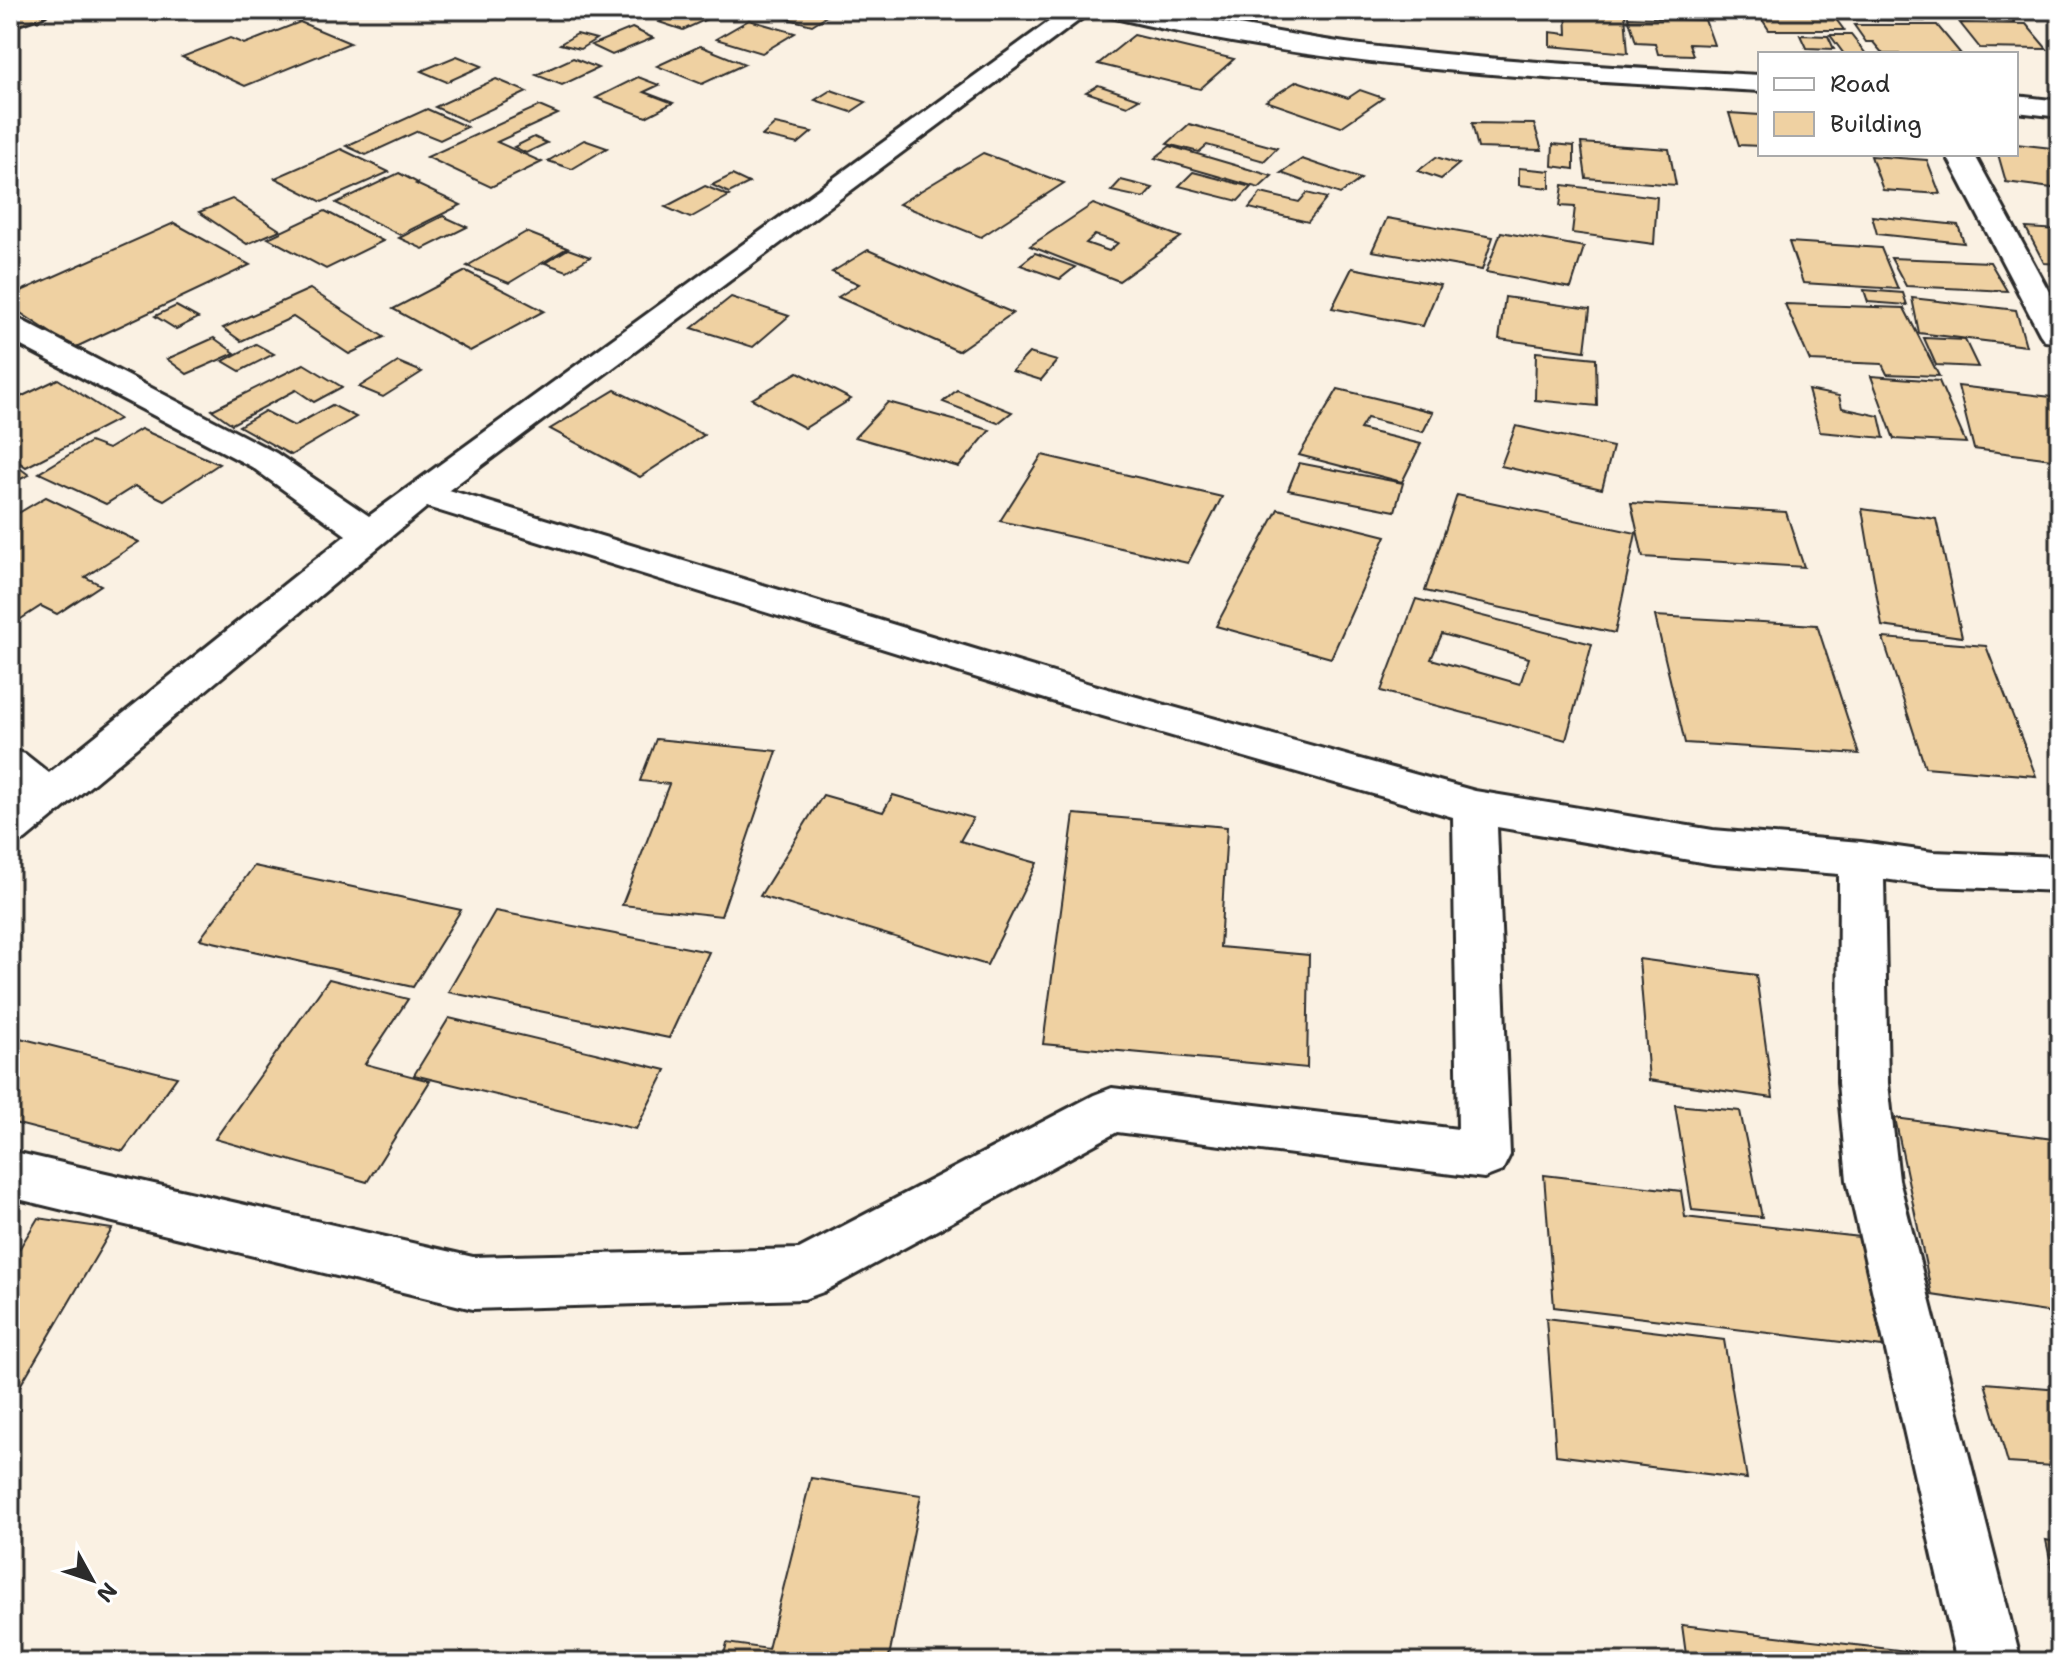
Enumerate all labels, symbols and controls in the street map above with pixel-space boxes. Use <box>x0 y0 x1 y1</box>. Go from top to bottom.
legend <box>1758 52 2018 156</box>
text: Road <box>1830 68 1890 100</box>
text: Building <box>1830 108 1922 140</box>
north arrow <box>52 1540 132 1620</box>
text: N <box>90 1577 124 1609</box>

